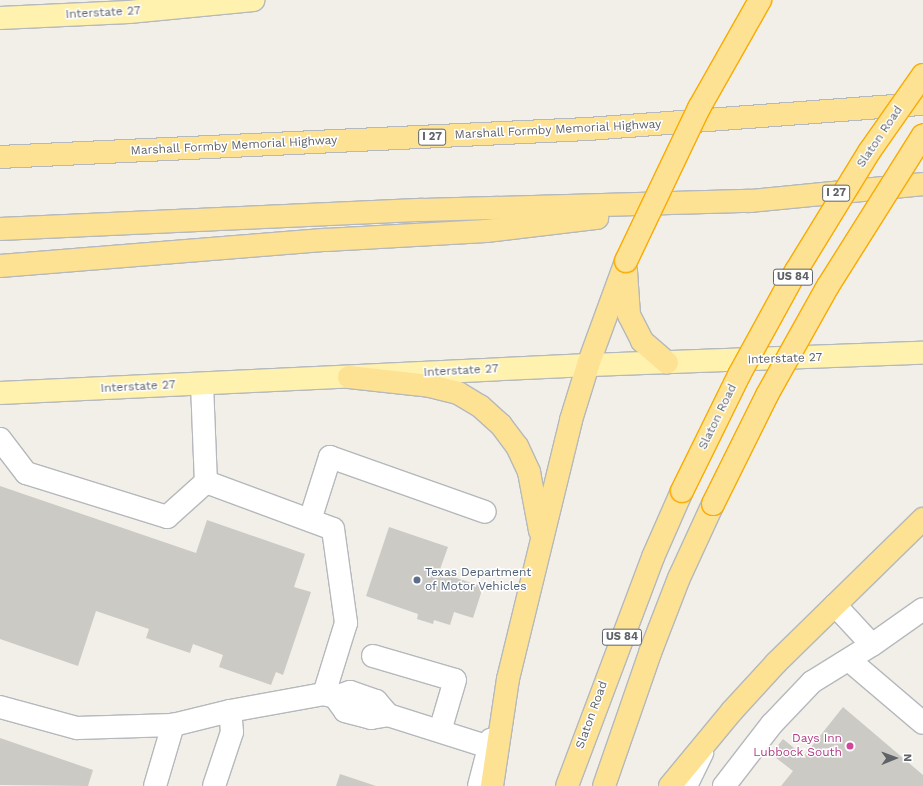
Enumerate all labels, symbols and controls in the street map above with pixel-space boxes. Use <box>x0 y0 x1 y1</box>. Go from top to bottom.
street label: Interstate 27 <box>65 4 141 22</box>
street label: Slaton Road <box>854 104 906 170</box>
street label: Marshall Formby Memorial Highway <box>454 117 662 143</box>
road number: I 27 <box>418 128 446 146</box>
street label: Marshall Formby Memorial Highway <box>130 133 338 159</box>
road number: I 27 <box>822 184 850 202</box>
road number: US 84 <box>772 268 814 286</box>
street label: Interstate 27 <box>747 350 823 368</box>
street label: Interstate 27 <box>423 362 499 380</box>
street label: Interstate 27 <box>100 378 176 396</box>
street label: Slaton Road <box>696 382 740 452</box>
place label: Texas Department of Motor Vehicles <box>425 566 531 594</box>
marker: Texas Department of Motor Vehicles <box>412 575 422 585</box>
road number: US 84 <box>601 628 643 646</box>
street label: Slaton Road <box>573 679 611 751</box>
place label: Days Inn Lubbock South <box>753 732 842 760</box>
north arrow <box>875 738 915 778</box>
marker: Days Inn Lubbock South <box>845 741 855 751</box>
text: N <box>901 754 914 762</box>

